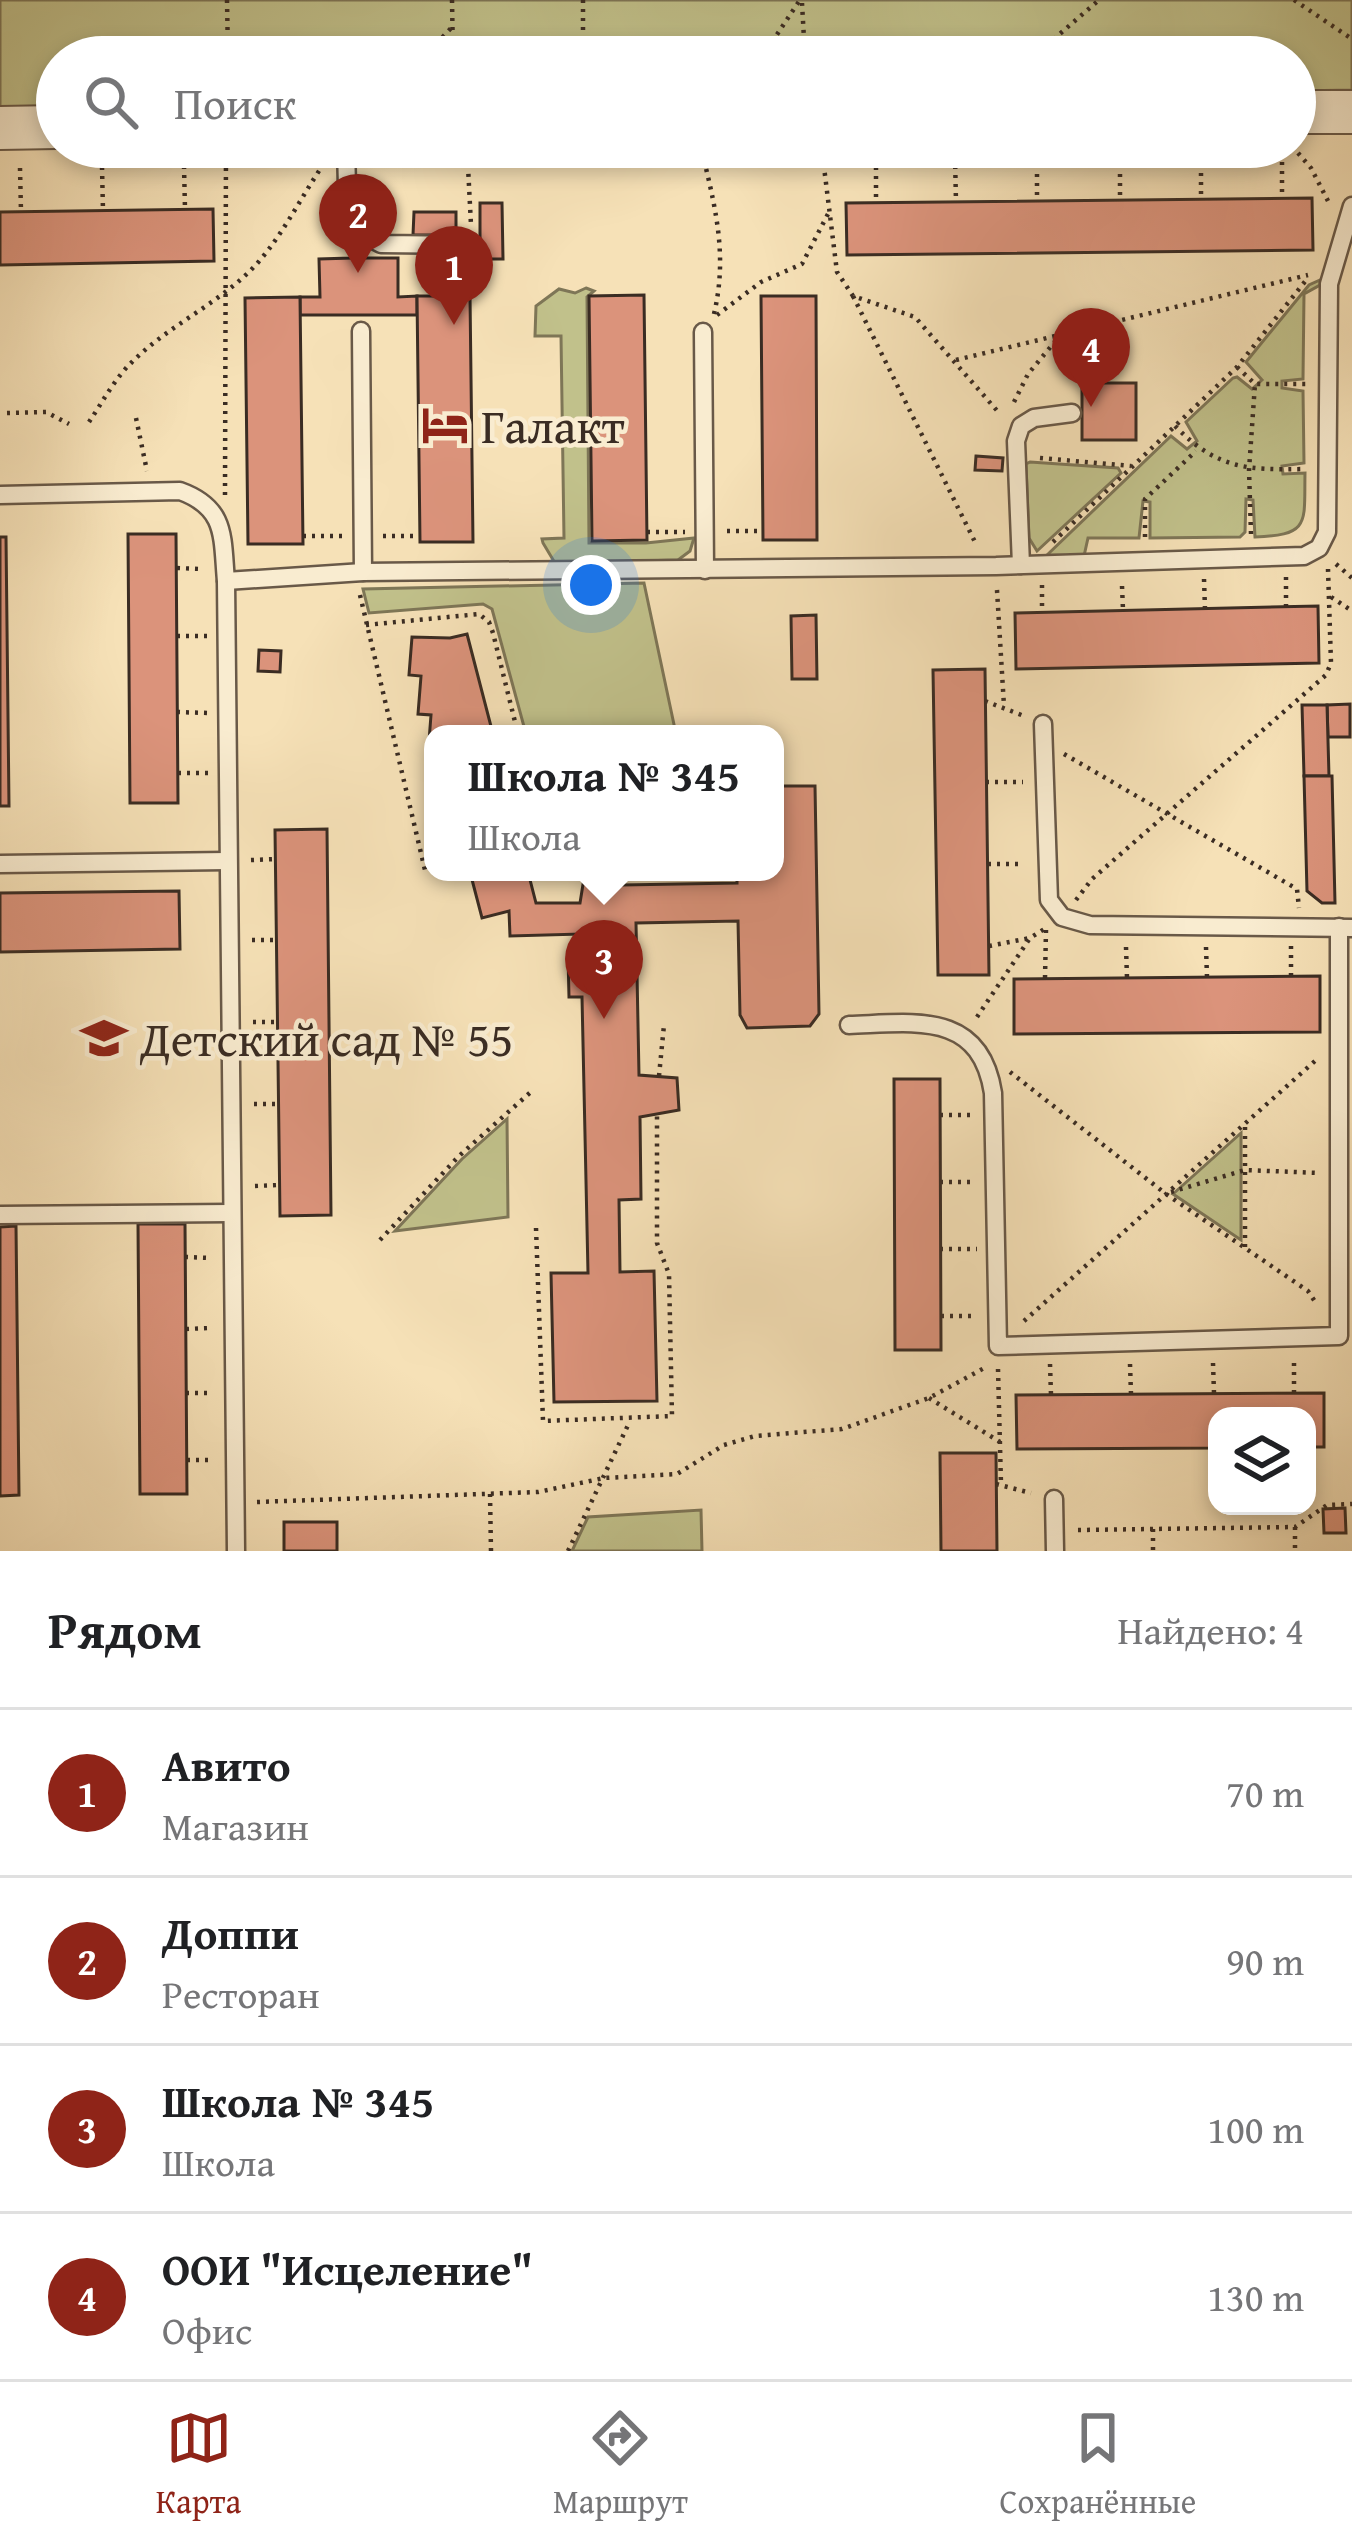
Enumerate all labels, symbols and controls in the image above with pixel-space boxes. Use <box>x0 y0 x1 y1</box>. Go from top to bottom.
search box <box>36 36 1316 168</box>
icon: search <box>78 69 144 135</box>
text: Поиск <box>174 70 296 135</box>
pin: 2 <box>319 174 397 273</box>
pin: 1 <box>415 226 493 325</box>
pin: 4 <box>1052 308 1130 407</box>
place label: Галакт <box>481 390 625 461</box>
hotel icon: Галакт <box>420 400 470 450</box>
your location <box>561 555 621 615</box>
popup <box>424 725 784 881</box>
text: Школа № 345 <box>468 742 740 807</box>
text: Школа <box>468 807 581 864</box>
pin: 3 <box>565 920 643 1019</box>
place label: Детский сад № 55 <box>139 1003 513 1074</box>
school or university icon: Детский сад № 55 <box>79 1013 129 1063</box>
map controls <box>1208 1407 1316 1515</box>
button: layers <box>1208 1407 1316 1515</box>
text: Рядом <box>48 1592 202 1667</box>
text: Найдено: 4 <box>1117 1601 1304 1658</box>
text: Авито <box>162 1732 291 1797</box>
text: 1 <box>77 1764 97 1821</box>
text: 70 m <box>1226 1764 1304 1821</box>
text: Магазин <box>162 1797 309 1854</box>
text: Доппи <box>162 1900 299 1965</box>
text: 2 <box>77 1932 97 1989</box>
text: 90 m <box>1226 1932 1304 1989</box>
text: Ресторан <box>162 1965 320 2022</box>
text: Школа № 345 <box>162 2068 434 2133</box>
text: 3 <box>77 2100 97 2157</box>
text: 100 m <box>1207 2100 1304 2157</box>
text: Школа <box>162 2133 275 2190</box>
text: ООИ "Исцеление" <box>162 2236 533 2301</box>
text: 4 <box>77 2268 97 2325</box>
text: 130 m <box>1207 2268 1304 2325</box>
text: Офис <box>162 2301 252 2358</box>
tab: Карта <box>156 2405 241 2525</box>
tab: Маршрут <box>553 2405 688 2525</box>
tab: Сохранённые <box>1000 2405 1196 2525</box>

